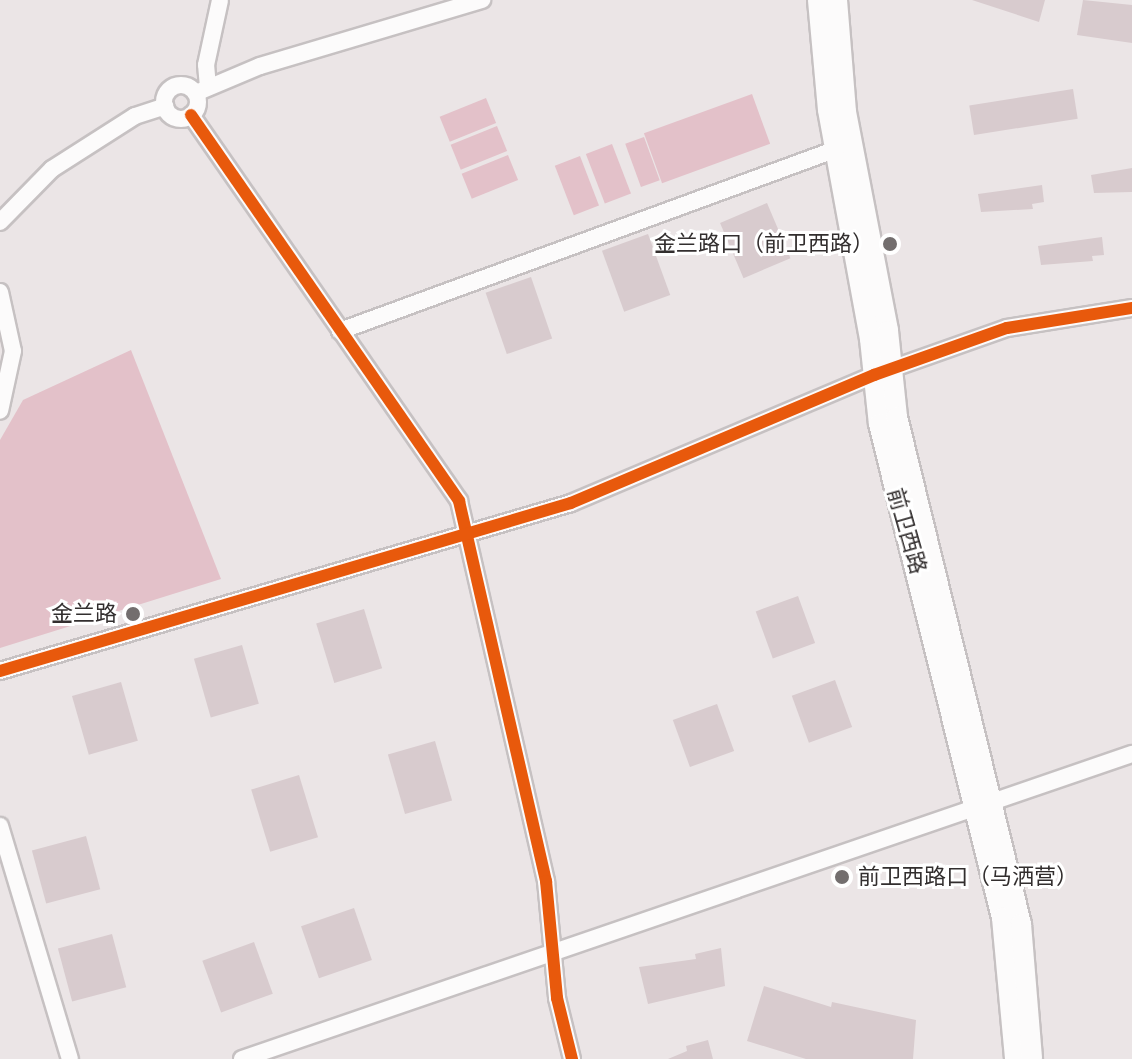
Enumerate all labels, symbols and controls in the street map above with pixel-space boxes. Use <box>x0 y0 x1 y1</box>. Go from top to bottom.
place label: 金兰路口（前卫西路） <box>654 231 874 257</box>
marker: 金兰路口（前卫西路） <box>881 235 899 253</box>
street label: 前卫西路 <box>882 485 932 577</box>
place label: 金兰路 <box>51 601 117 627</box>
marker: 金兰路 <box>124 605 142 623</box>
place label: 前卫西路口（马洒营） <box>858 864 1078 890</box>
marker: 前卫西路口（马洒营） <box>833 868 851 886</box>

